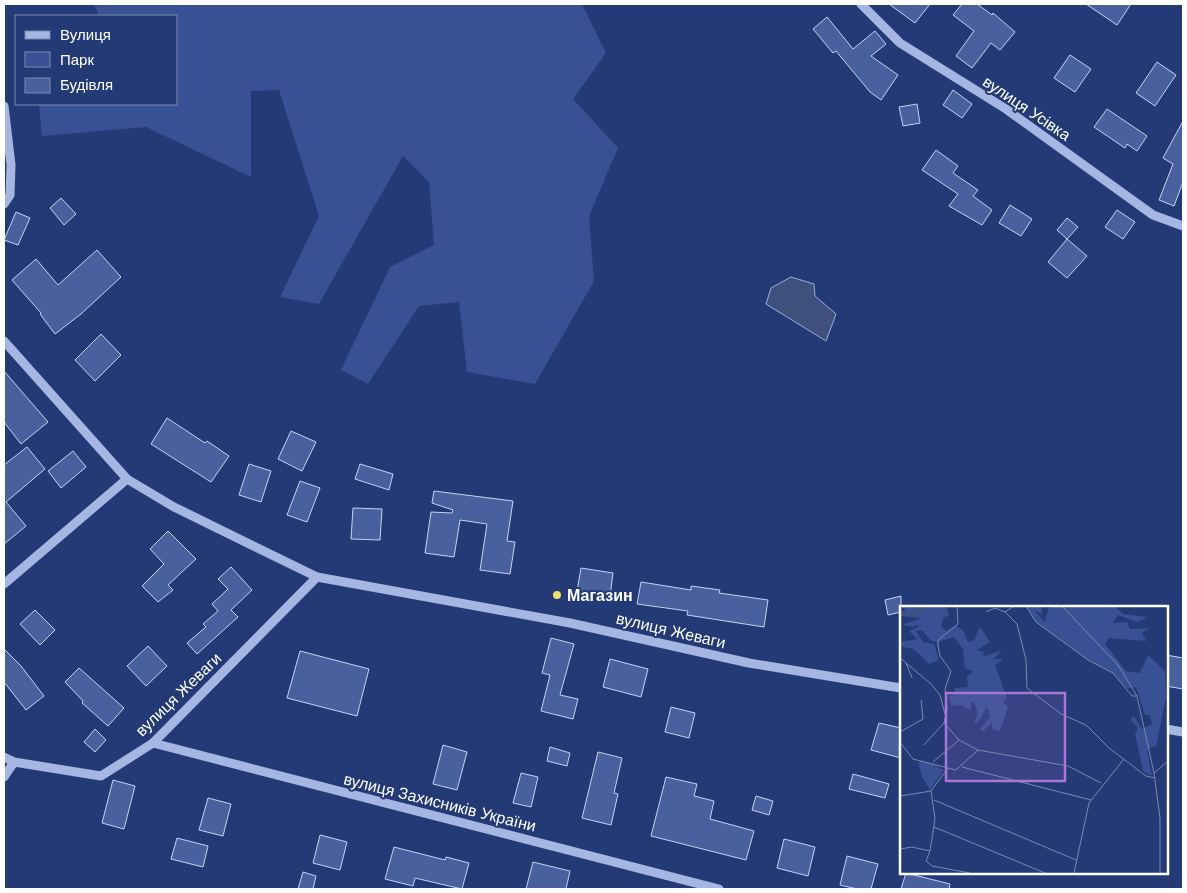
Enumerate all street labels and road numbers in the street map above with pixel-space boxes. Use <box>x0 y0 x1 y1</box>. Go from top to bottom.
street label: вулиця Усівка <box>980 73 1074 144</box>
street label: вулиця Жеваги <box>615 610 727 651</box>
street label: вулиця Жеваги <box>132 649 224 739</box>
street label: вулиця Захисників України <box>342 770 538 835</box>

